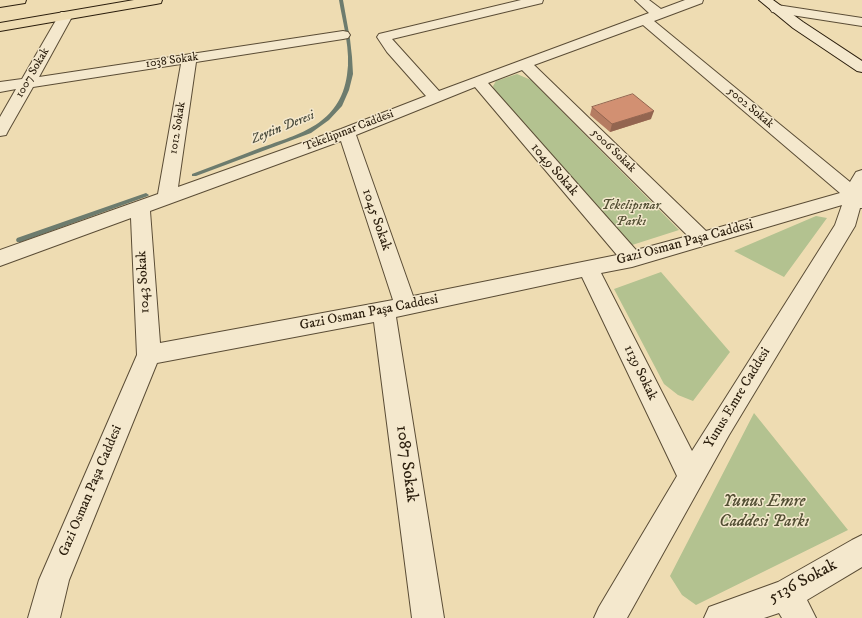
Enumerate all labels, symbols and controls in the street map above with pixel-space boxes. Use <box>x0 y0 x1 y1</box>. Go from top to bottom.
street label: 1007 Sokak <box>13 45 53 101</box>
street label: 1038 Sokak <box>145 50 199 72</box>
street label: 5002 Sokak <box>724 84 776 132</box>
street label: 1012 Sokak <box>167 101 189 155</box>
street label: Tekelipınar Caddesi <box>302 107 396 155</box>
water label: Zeytin Deresi <box>249 108 317 148</box>
street label: 5006 Sokak <box>588 126 638 176</box>
street label: 1049 Sokak <box>526 140 582 200</box>
street label: 1045 Sokak <box>358 187 394 253</box>
park label: Tekelipınar Parkı <box>602 198 660 230</box>
street label: Gazi Osman Paşa Caddesi <box>615 217 755 269</box>
street label: 1043 Sokak <box>134 250 154 314</box>
street label: Gazi Osman Paşa Caddesi <box>298 291 440 335</box>
street label: 1139 Sokak <box>619 343 661 403</box>
street label: Yunus Emre Caddesi <box>701 345 775 451</box>
street label: Gazi Osman Paşa Caddesi <box>56 423 126 559</box>
street label: 1087 Sokak <box>390 424 422 504</box>
park label: Yunus Emre Caddesi Parkı <box>719 492 809 532</box>
street label: 5136 Sokak <box>765 555 841 609</box>

